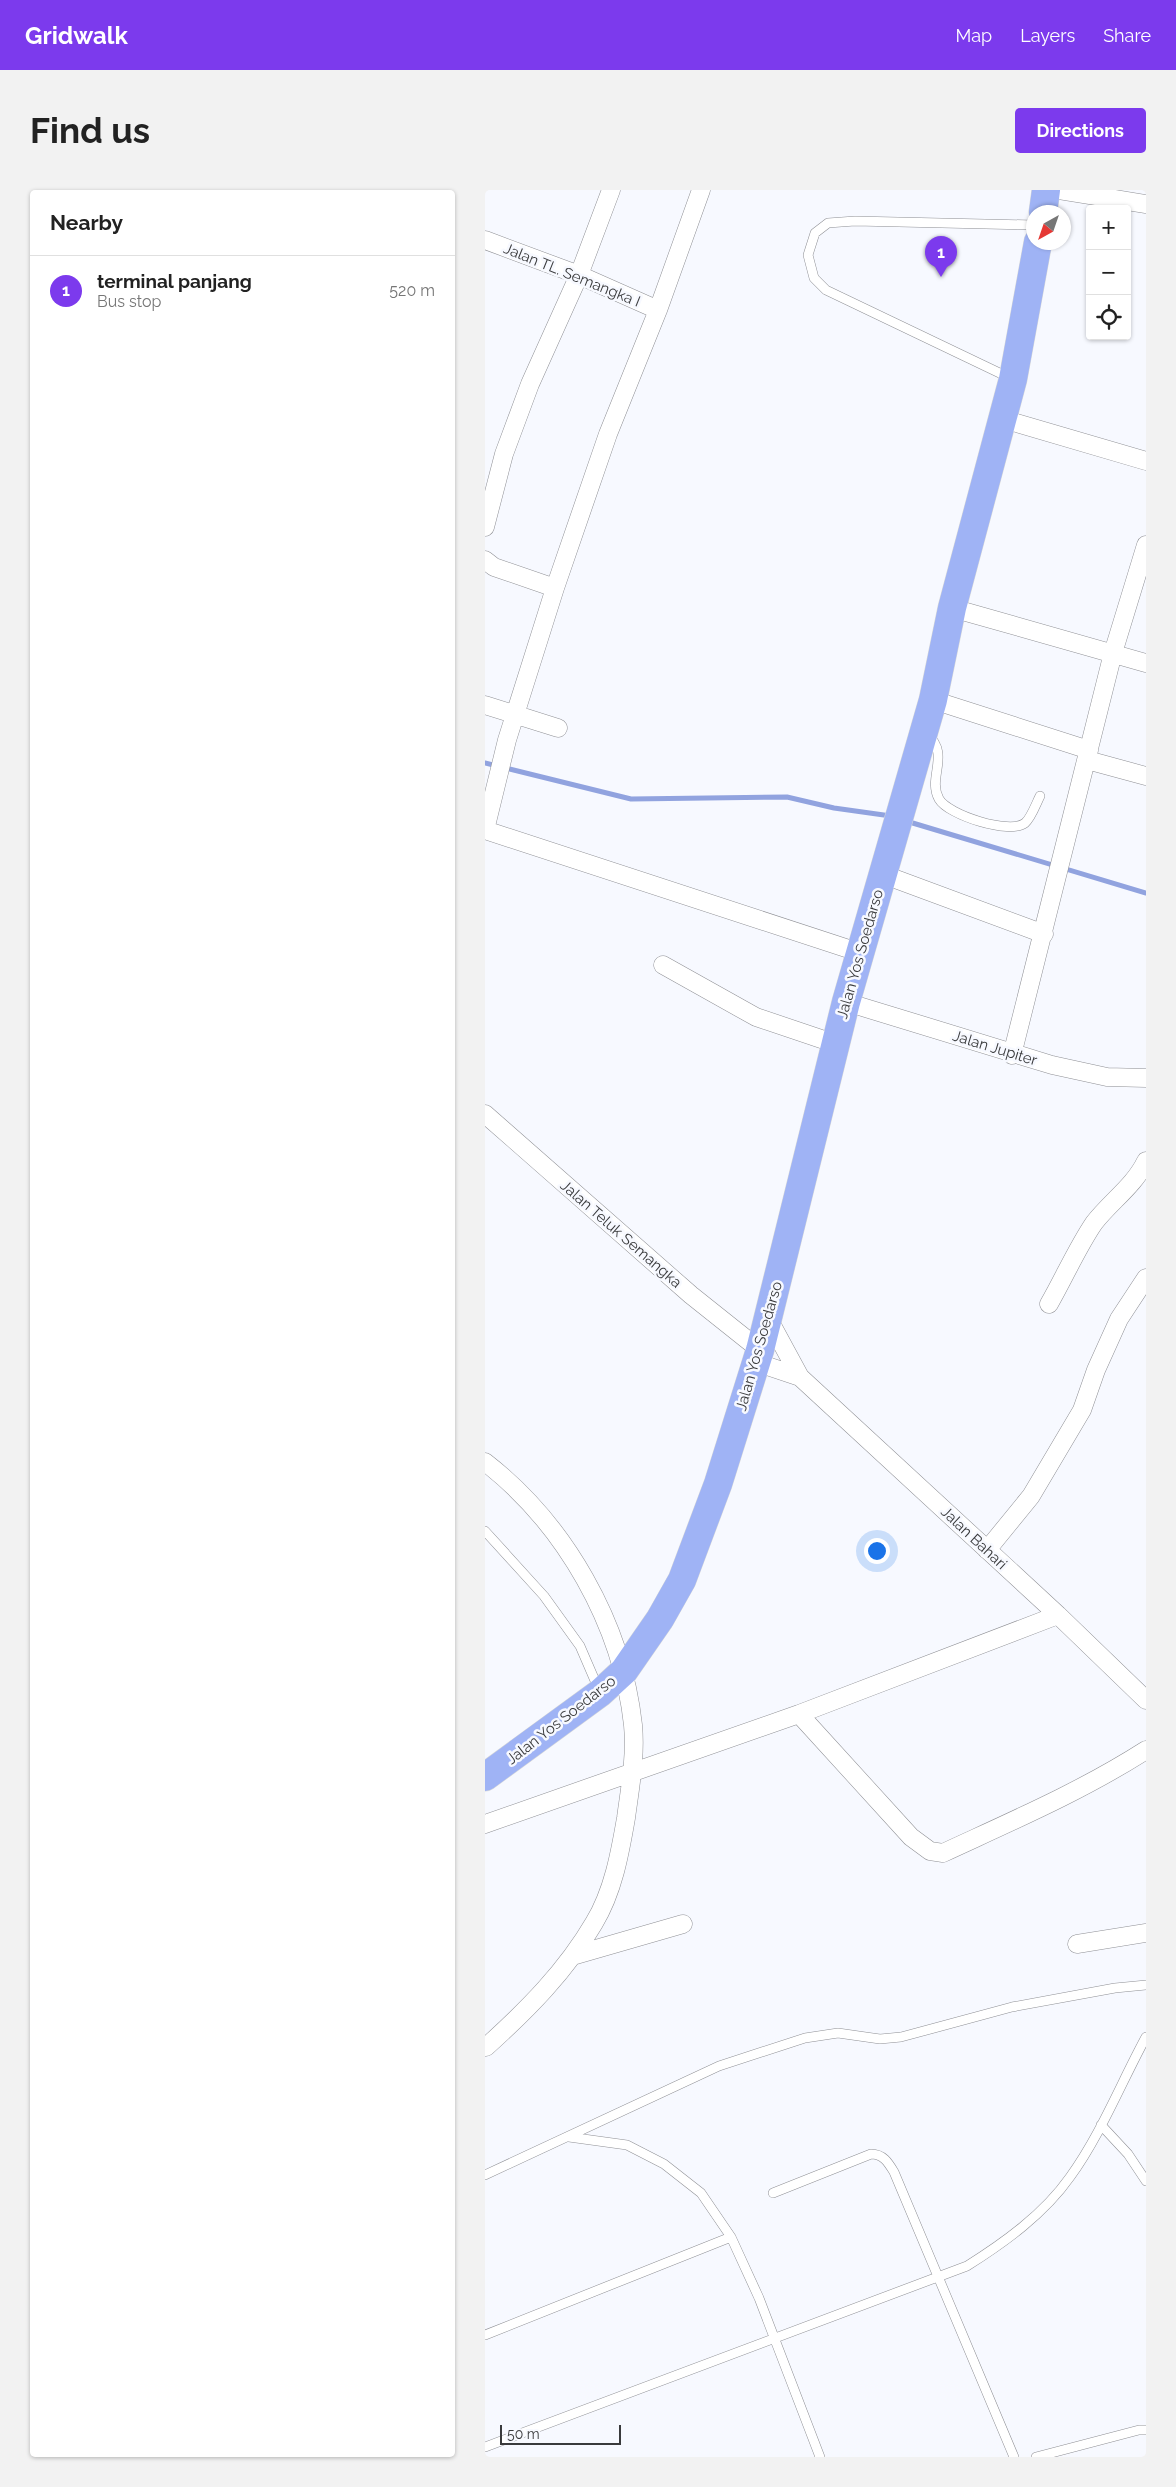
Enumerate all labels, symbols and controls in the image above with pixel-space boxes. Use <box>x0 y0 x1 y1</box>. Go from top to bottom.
text: Gridwalk <box>25 21 128 50</box>
text: Map <box>956 25 992 46</box>
text: Layers <box>1020 25 1075 46</box>
text: Share <box>1103 25 1151 46</box>
button: Directions <box>1015 108 1146 153</box>
text: Find us <box>30 110 150 151</box>
north arrow <box>1026 205 1071 250</box>
map controls <box>1086 205 1131 340</box>
button: + <box>1086 205 1131 250</box>
text: Nearby <box>50 210 123 235</box>
pin: 1 <box>925 236 957 277</box>
street label: Jalan TL. Semangka I <box>501 239 643 311</box>
button: − <box>1086 250 1131 295</box>
text: terminal panjang <box>97 270 252 292</box>
text: 1 <box>62 281 70 300</box>
text: 520 m <box>389 281 435 300</box>
text: Bus stop <box>97 292 161 311</box>
button: locate <box>1086 295 1131 340</box>
street label: Jalan Yos Soedarso <box>833 887 887 1021</box>
street label: Jalan Jupiter <box>951 1027 1040 1070</box>
street label: Jalan Teluk Semangka <box>557 1176 685 1292</box>
street label: Jalan Yos Soedarso <box>732 1279 786 1413</box>
street label: Jalan Bahari <box>937 1503 1011 1573</box>
your location <box>864 1538 890 1564</box>
street label: Jalan Yos Soedarso <box>503 1672 619 1768</box>
scale bar <box>500 2422 621 2445</box>
text: 50 m <box>507 2426 540 2442</box>

